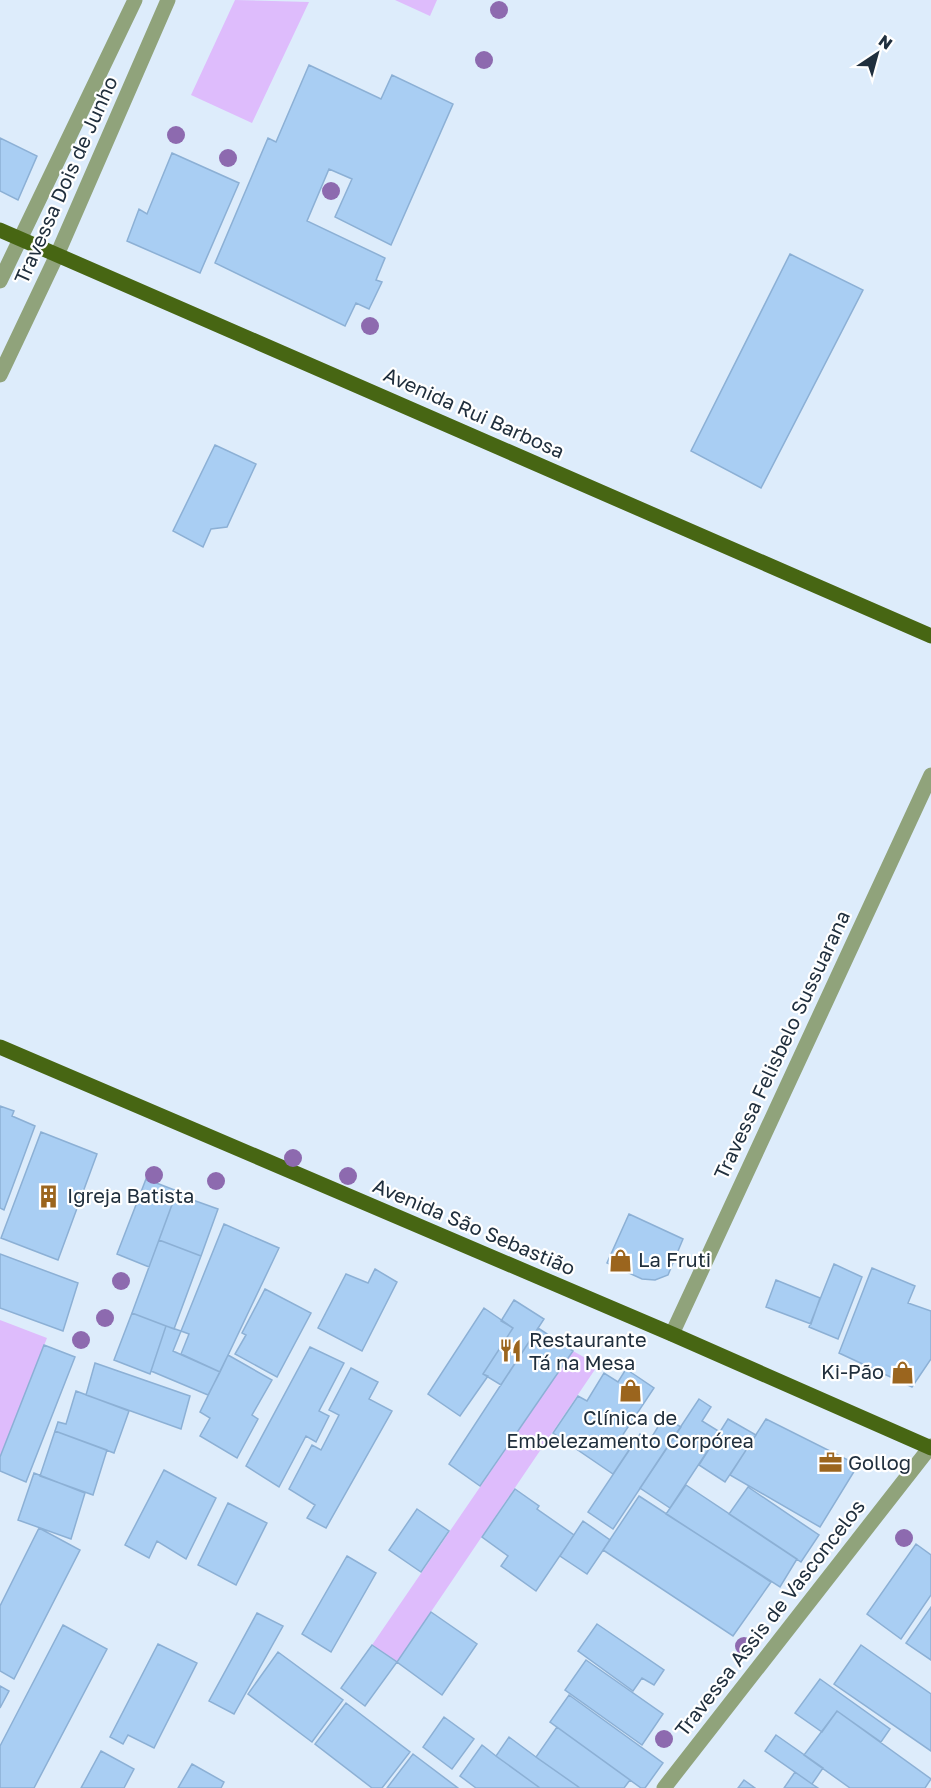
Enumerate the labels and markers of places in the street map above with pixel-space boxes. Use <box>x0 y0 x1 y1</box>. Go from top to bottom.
building icon: Igreja Batista <box>36 1183 62 1209</box>
place label: Igreja Batista <box>67 1183 194 1207</box>
shop icon: La Fruti <box>607 1247 633 1273</box>
place label: La Fruti <box>638 1247 711 1271</box>
place label: Restaurante Tá na Mesa <box>529 1327 647 1374</box>
restaurant icon: Restaurante Tá na Mesa <box>498 1338 524 1364</box>
place label: Ki-Pão <box>821 1359 884 1383</box>
shop icon: Ki-Pão <box>889 1359 915 1385</box>
shop icon: Clínica de Embelezamento Corpórea <box>617 1378 643 1404</box>
place label: Clínica de Embelezamento Corpórea <box>506 1405 754 1452</box>
office icon: Gollog <box>817 1450 843 1476</box>
place label: Gollog <box>848 1450 911 1474</box>

